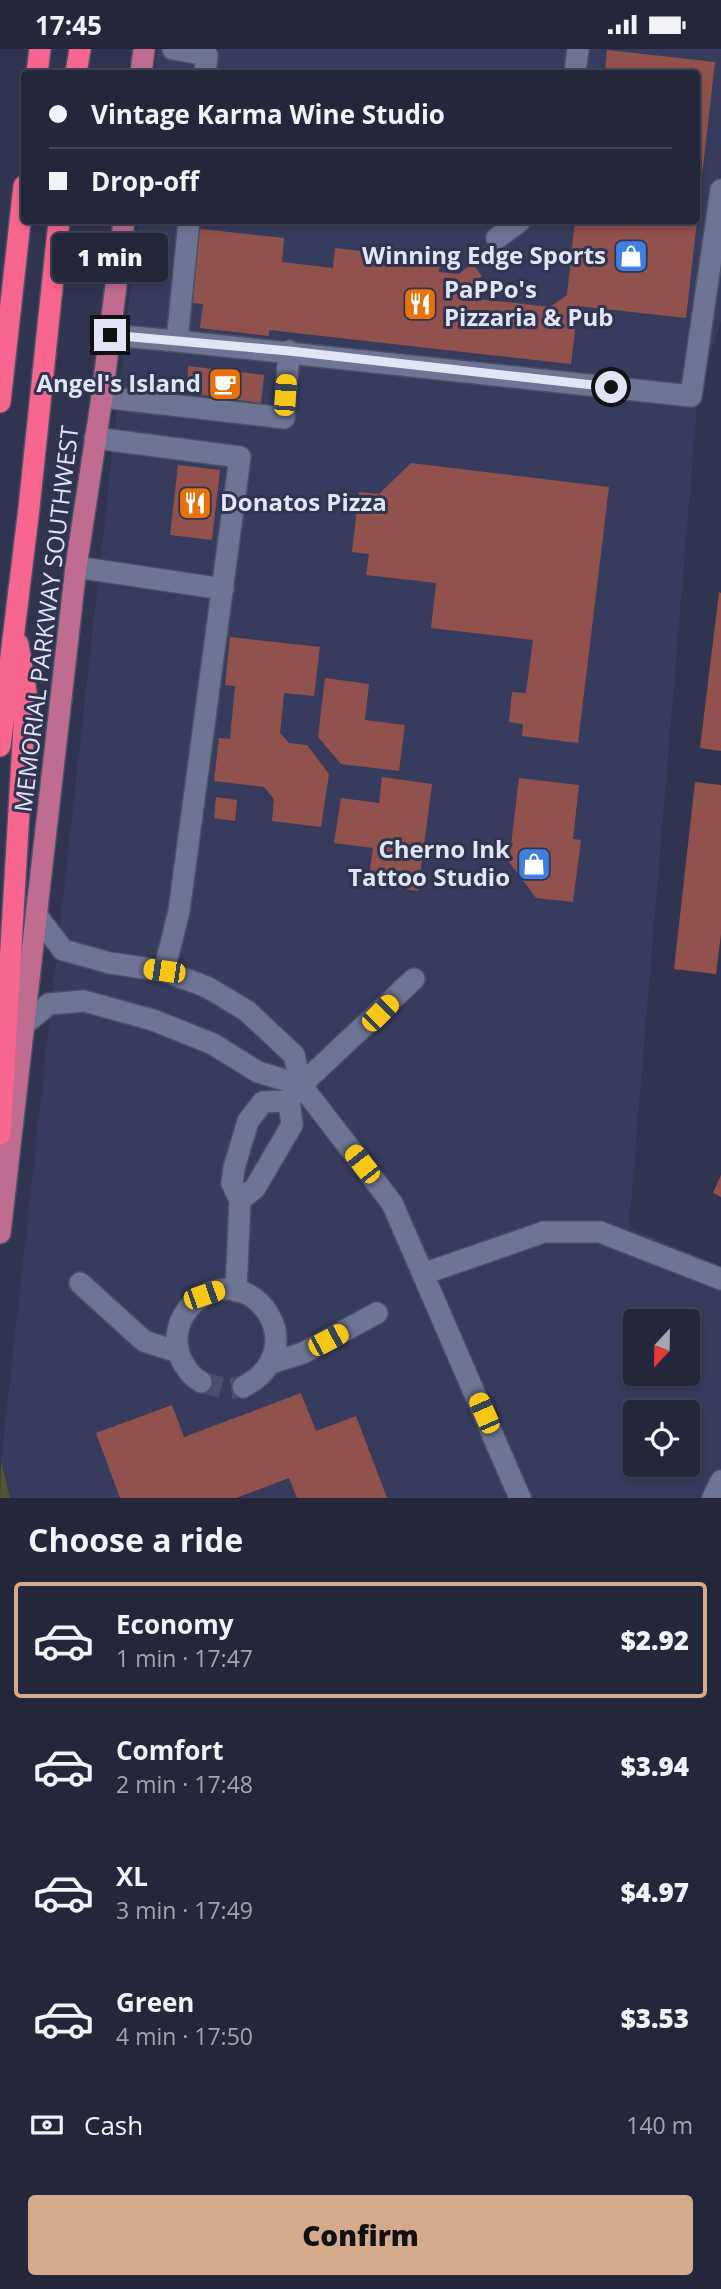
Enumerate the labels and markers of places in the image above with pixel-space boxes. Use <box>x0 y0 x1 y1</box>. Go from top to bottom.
shop icon: Winning Edge Sports <box>612 237 650 275</box>
place label: Winning Edge Sports <box>362 238 606 271</box>
place label: PaPPo's Pizzaria & Pub <box>444 272 614 333</box>
restaurant icon: PaPPo's Pizzaria & Pub <box>401 285 439 323</box>
cafe icon: Angel's Island <box>206 365 244 403</box>
place label: Angel's Island <box>36 366 201 399</box>
restaurant icon: Donatos Pizza <box>176 484 214 522</box>
place label: Donatos Pizza <box>220 485 387 518</box>
place label: Cherno Ink Tattoo Studio <box>348 832 510 893</box>
shop icon: Cherno Ink Tattoo Studio <box>515 845 553 883</box>

